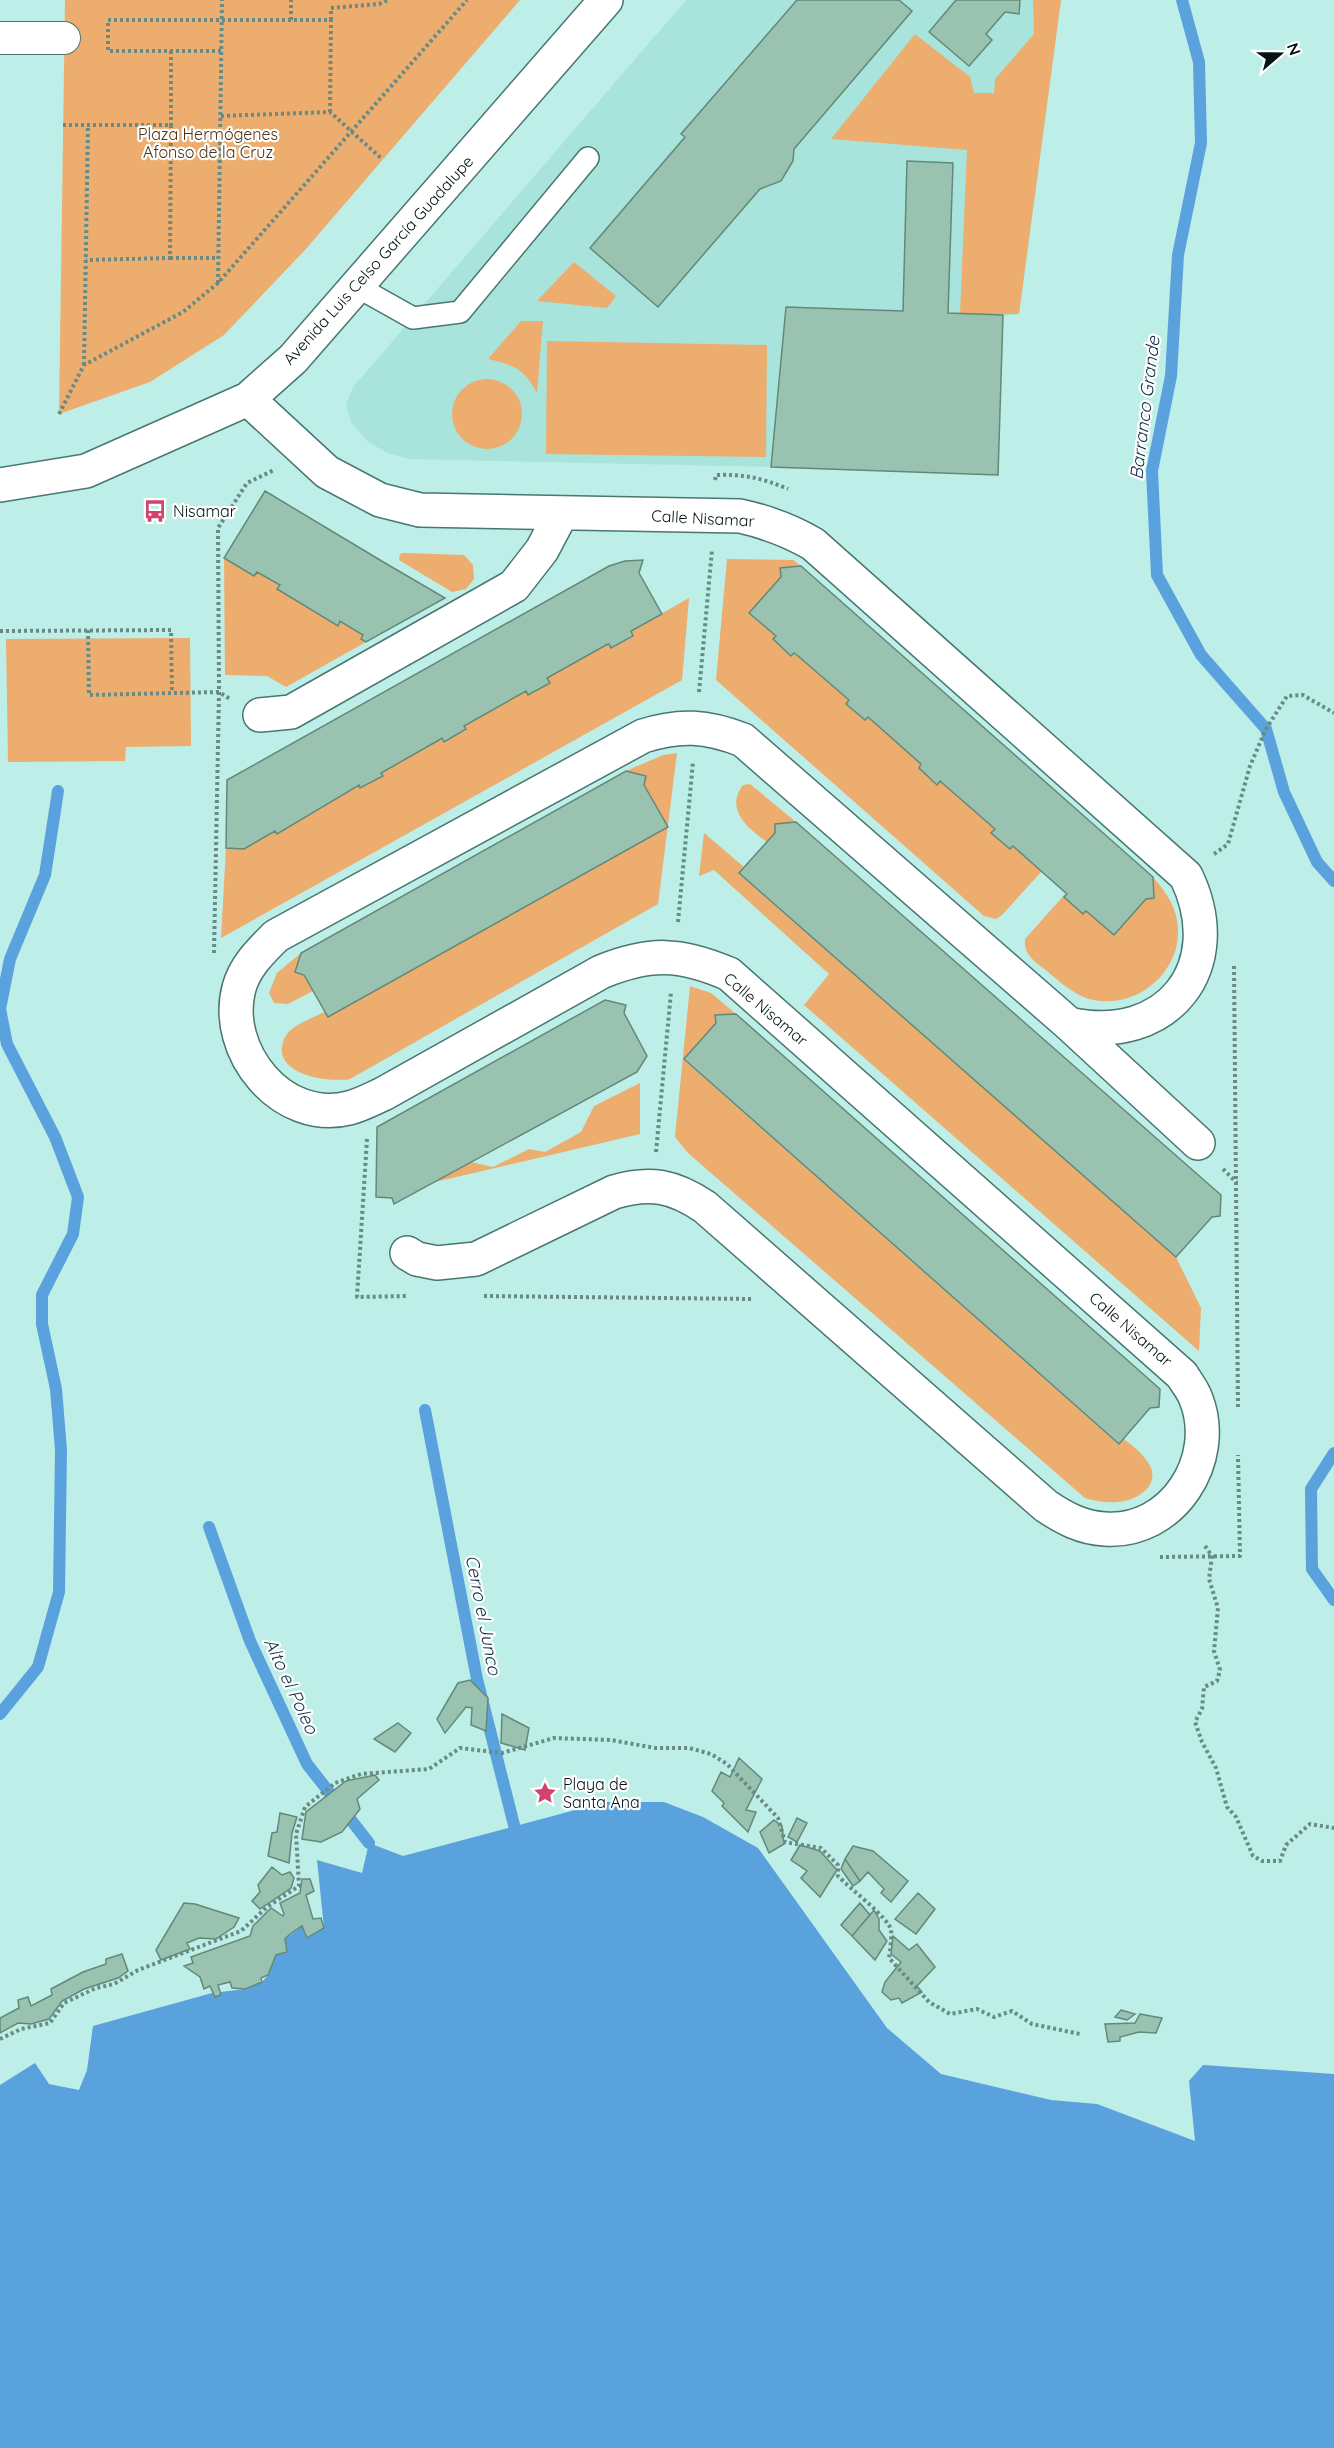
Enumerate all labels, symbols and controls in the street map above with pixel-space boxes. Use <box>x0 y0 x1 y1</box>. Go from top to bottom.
north arrow <box>1250 24 1310 84</box>
text: N <box>1283 40 1306 58</box>
park label: Plaza Hermógenes Afonso de la Cruz <box>138 124 278 162</box>
street label: Avenida Luis Celso García Guadalupe <box>279 151 477 369</box>
water label: Barranco Grande <box>1124 334 1165 481</box>
bus stop icon: Nisamar <box>142 498 168 524</box>
place label: Nisamar <box>173 501 236 521</box>
street label: Calle Nisamar <box>651 505 755 531</box>
street label: Calle Nisamar <box>720 968 812 1050</box>
street label: Calle Nisamar <box>1085 1287 1177 1371</box>
water label: Cerro el Junco <box>461 1553 507 1678</box>
water label: Alto el Poleo <box>259 1634 324 1738</box>
place label: Playa de Santa Ana <box>563 1774 640 1812</box>
place icon: Playa de Santa Ana <box>532 1780 558 1806</box>

